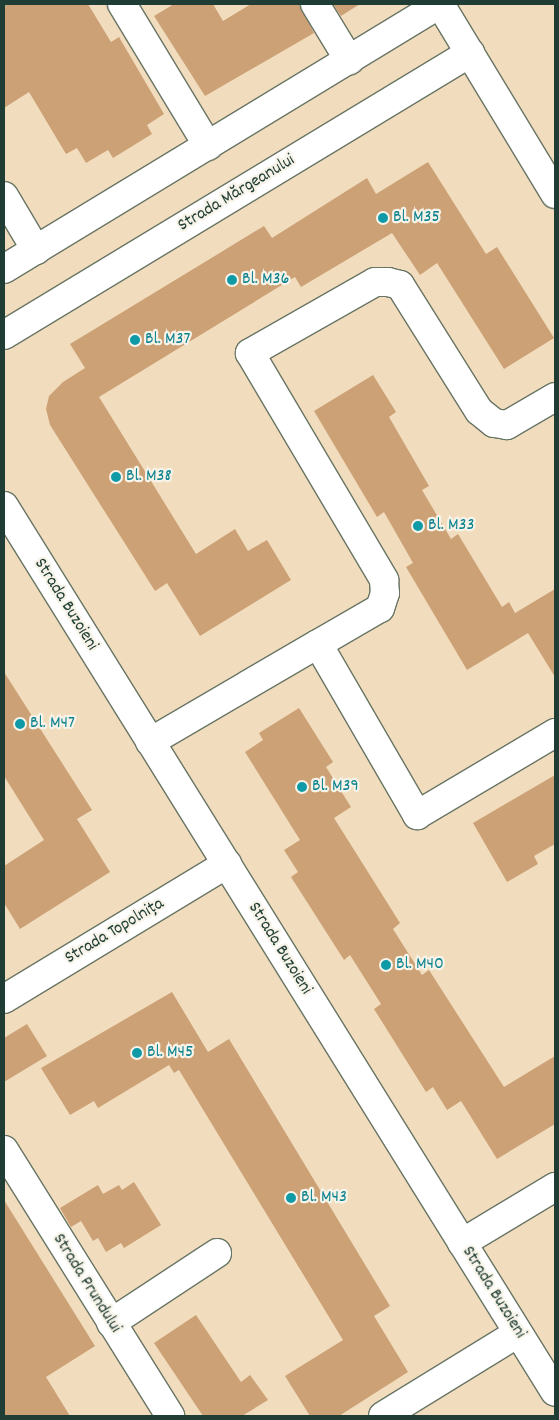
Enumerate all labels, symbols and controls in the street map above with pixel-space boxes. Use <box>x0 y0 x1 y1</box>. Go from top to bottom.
street label: Strada Mărgeanului <box>175 151 299 237</box>
place label: Bl. M35 <box>393 207 440 229</box>
marker: Bl. M35 <box>377 212 389 224</box>
place label: Bl. M36 <box>242 269 289 291</box>
marker: Bl. M36 <box>226 274 238 286</box>
place label: Bl. M37 <box>145 329 190 351</box>
marker: Bl. M37 <box>129 334 141 346</box>
place label: Bl. M38 <box>126 466 172 488</box>
marker: Bl. M38 <box>110 471 122 483</box>
place label: Bl. M33 <box>428 515 474 537</box>
marker: Bl. M33 <box>412 520 424 532</box>
street label: Strada Buzoieni <box>28 555 102 655</box>
place label: Bl. M47 <box>30 713 75 735</box>
marker: Bl. M47 <box>14 718 26 730</box>
place label: Bl. M39 <box>312 776 359 798</box>
marker: Bl. M39 <box>296 781 308 793</box>
street label: Strada Topolnița <box>62 894 168 970</box>
street label: Strada Buzoieni <box>242 899 316 999</box>
place label: Bl. M40 <box>396 954 444 976</box>
marker: Bl. M40 <box>380 959 392 971</box>
place label: Bl. M45 <box>147 1042 193 1064</box>
marker: Bl. M45 <box>131 1047 143 1059</box>
place label: Bl. M43 <box>301 1187 347 1209</box>
marker: Bl. M43 <box>285 1192 297 1204</box>
street label: Strada Prundului <box>47 1230 125 1338</box>
street label: Strada Buzoieni <box>456 1243 530 1343</box>

